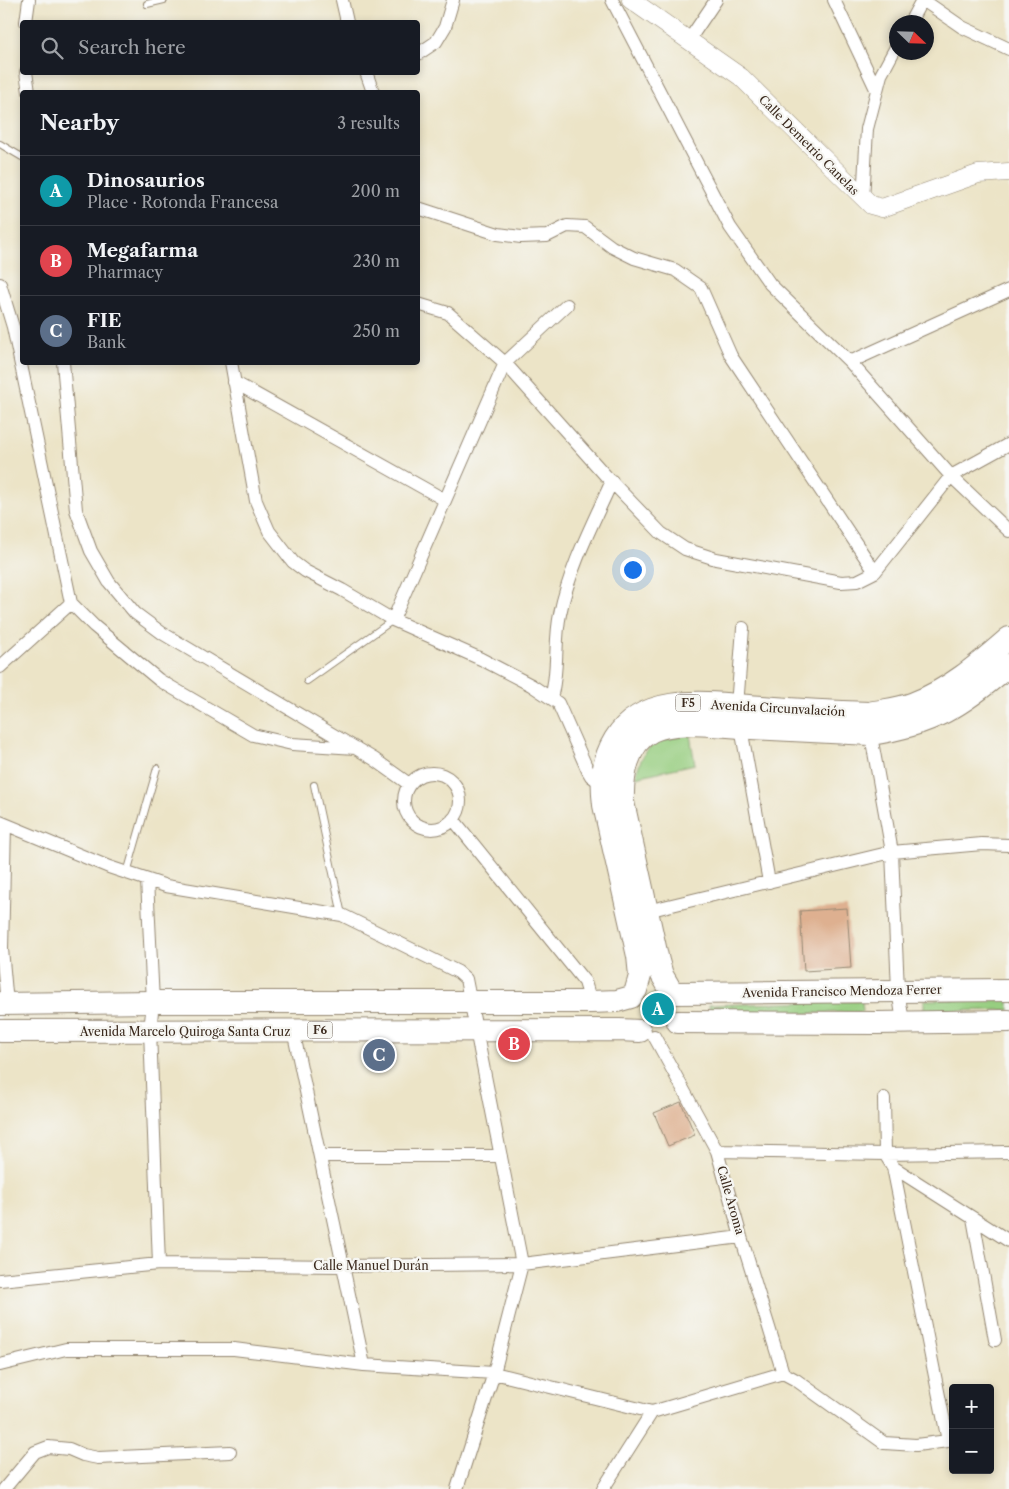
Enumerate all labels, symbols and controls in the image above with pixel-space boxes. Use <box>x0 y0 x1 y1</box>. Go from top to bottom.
north arrow <box>889 15 934 60</box>
search box <box>20 20 420 75</box>
icon: search <box>38 34 66 62</box>
text: Search here <box>78 36 186 59</box>
street label: Calle Demetrio Canelas <box>756 92 862 198</box>
text: Nearby <box>40 110 119 135</box>
text: 3 results <box>337 113 400 133</box>
text: Dinosaurios <box>87 169 205 192</box>
text: A <box>50 181 62 201</box>
text: 200 m <box>351 181 400 201</box>
text: Place · Rotonda Francesa <box>87 192 279 212</box>
text: Megafarma <box>87 239 198 262</box>
text: B <box>50 251 62 271</box>
text: 230 m <box>353 251 400 271</box>
text: Pharmacy <box>87 262 163 282</box>
text: FIE <box>87 309 122 332</box>
text: C <box>50 321 62 341</box>
text: 250 m <box>353 321 400 341</box>
text: Bank <box>87 332 126 352</box>
your location <box>620 557 646 583</box>
road number: F5 <box>676 694 700 711</box>
street label: Avenida Circunvalación <box>709 697 846 719</box>
street label: Avenida Francisco Mendoza Ferrer <box>741 982 942 1000</box>
pin: A <box>642 990 674 1028</box>
road number: F6 <box>308 1022 332 1038</box>
street label: Avenida Marcelo Quiroga Santa Cruz <box>79 1024 290 1039</box>
pin: B <box>498 1025 530 1063</box>
pin: C <box>363 1036 395 1074</box>
street label: Calle Aroma <box>714 1164 748 1237</box>
street label: Calle Manuel Durán <box>313 1258 429 1273</box>
map controls <box>949 1384 994 1474</box>
button: + <box>949 1384 994 1429</box>
button: − <box>949 1429 994 1474</box>

